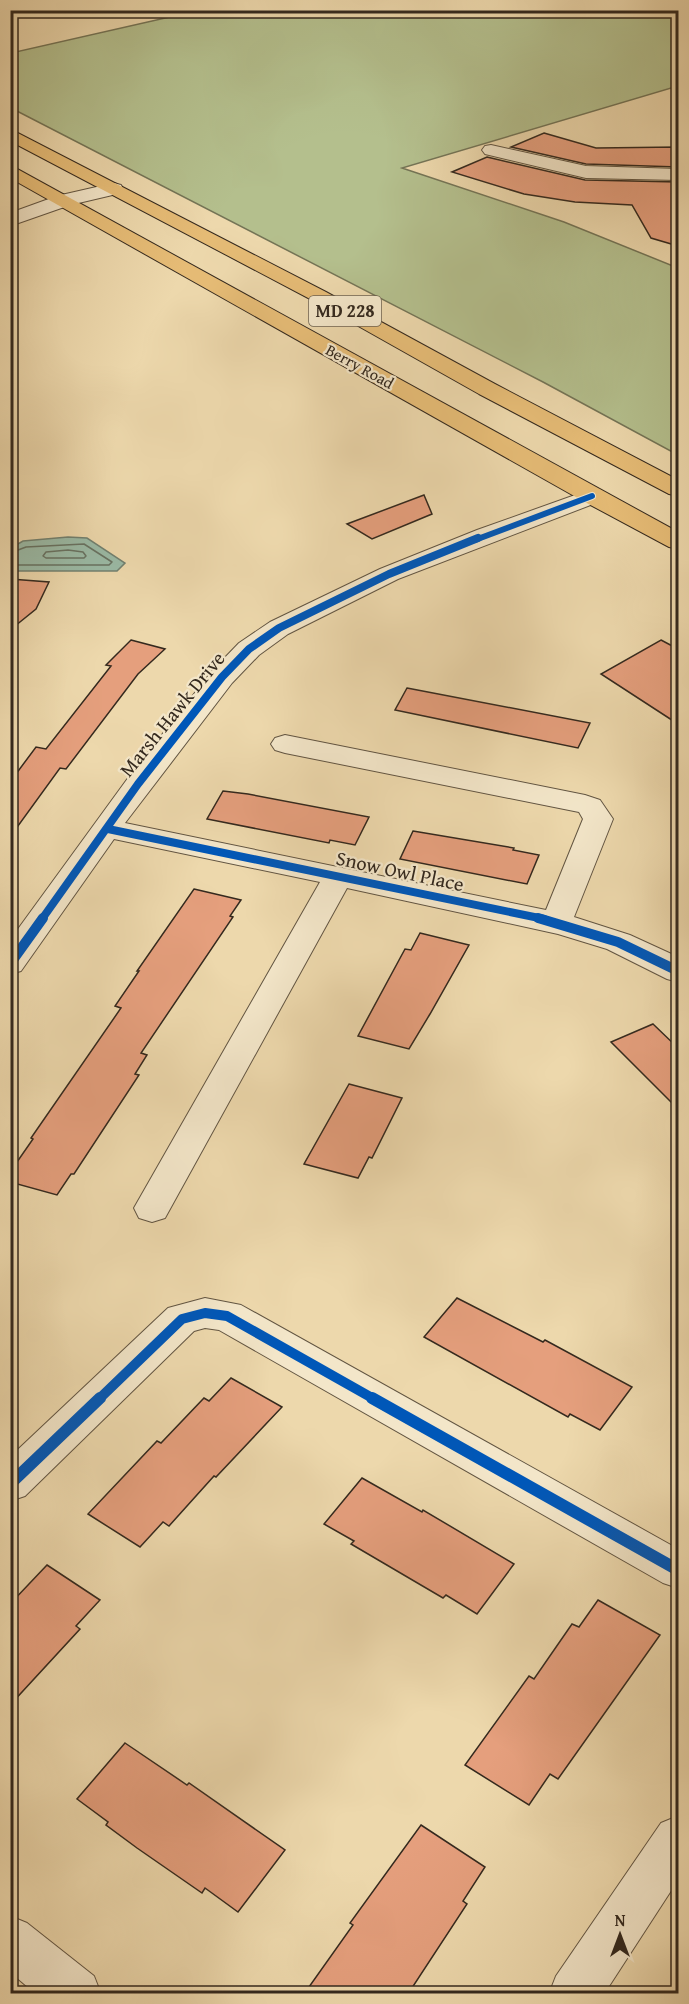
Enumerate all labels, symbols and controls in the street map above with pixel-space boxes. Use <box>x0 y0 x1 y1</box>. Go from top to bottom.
road number: MD 228 <box>309 296 381 326</box>
street label: Berry Road <box>322 337 399 395</box>
street label: Marsh Hawk Drive <box>112 645 231 783</box>
street label: Snow Owl Place <box>334 843 467 898</box>
north arrow <box>590 1905 650 1965</box>
text: N <box>615 1908 626 1932</box>

